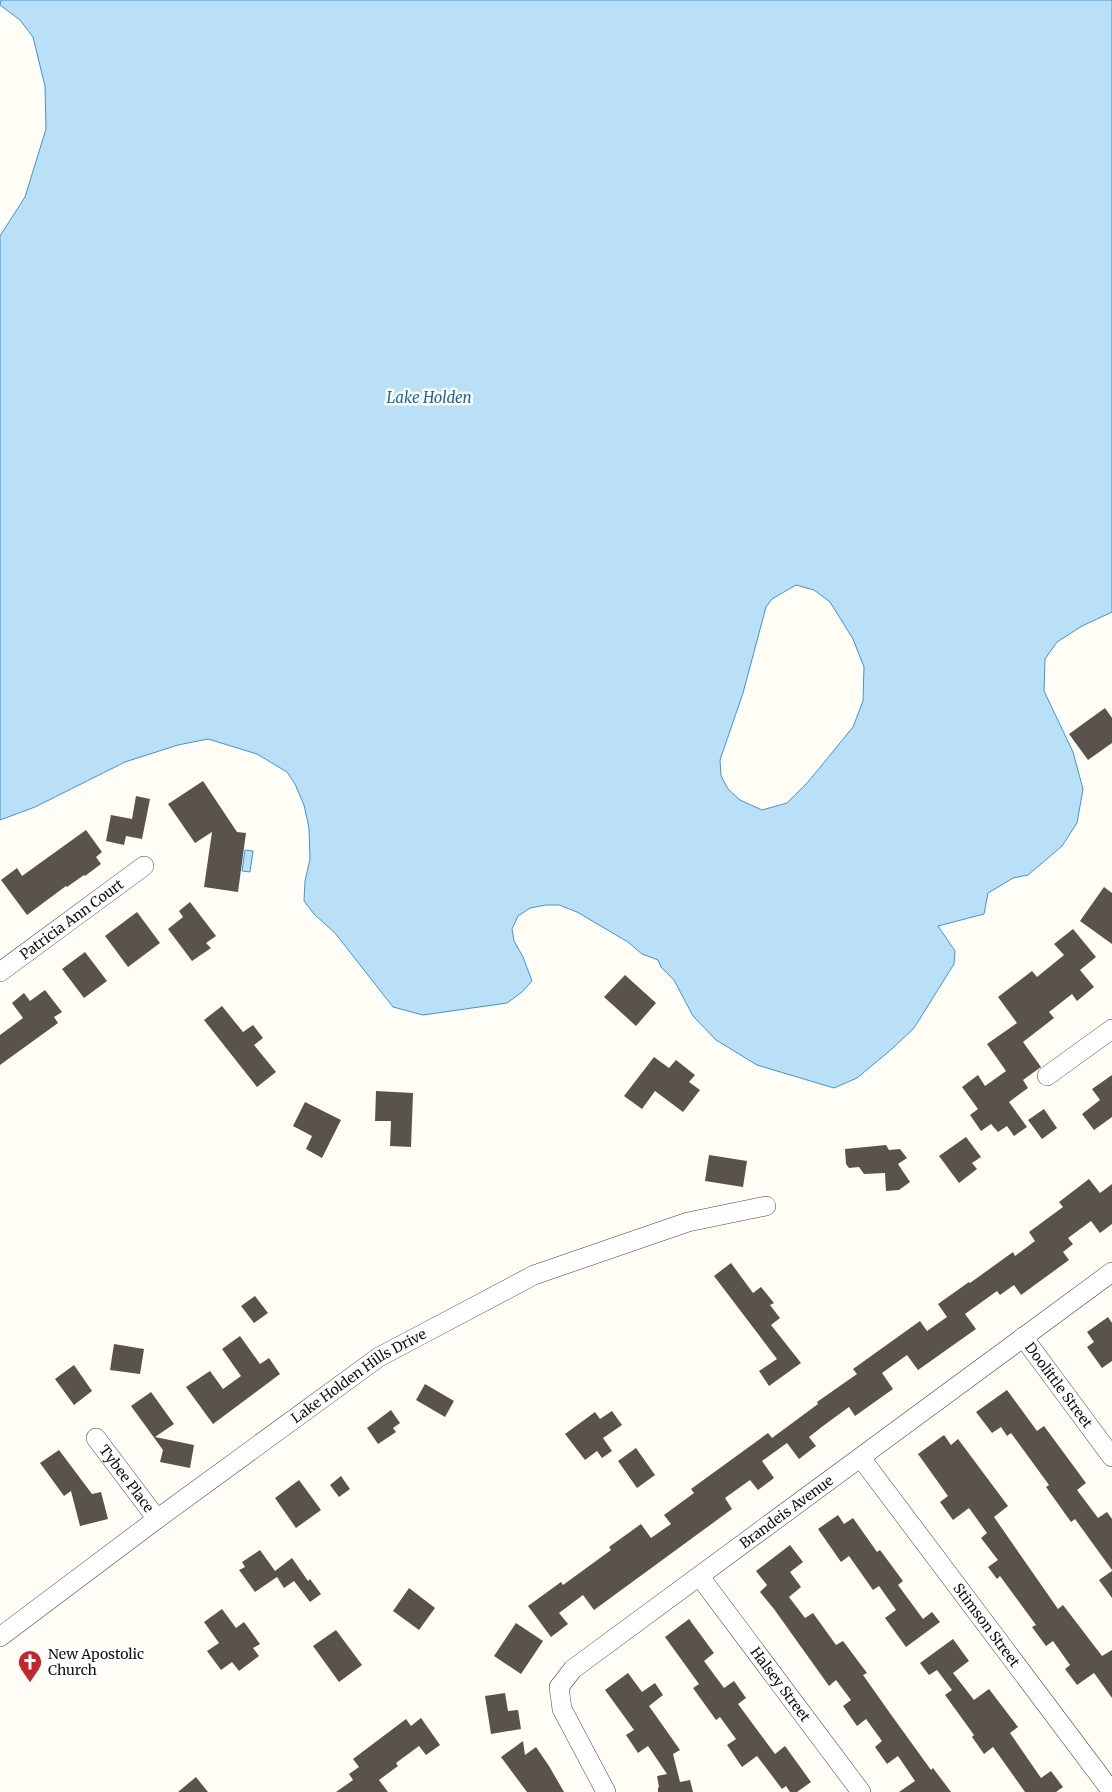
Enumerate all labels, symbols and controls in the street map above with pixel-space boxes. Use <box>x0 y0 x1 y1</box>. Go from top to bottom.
water label: Lake Holden <box>386 388 472 407</box>
street label: Patricia Ann Court <box>16 875 128 963</box>
street label: Lake Holden Hills Drive <box>288 1325 429 1427</box>
street label: Doolittle Street <box>1021 1339 1097 1432</box>
street label: Tybee Place <box>95 1441 158 1516</box>
street label: Brandeis Avenue <box>736 1471 837 1552</box>
street label: Stimson Street <box>949 1580 1024 1671</box>
street label: Halsey Street <box>746 1643 814 1726</box>
place label: New Apostolic Church <box>48 1645 144 1679</box>
church icon: New Apostolic Church <box>17 1649 43 1683</box>

